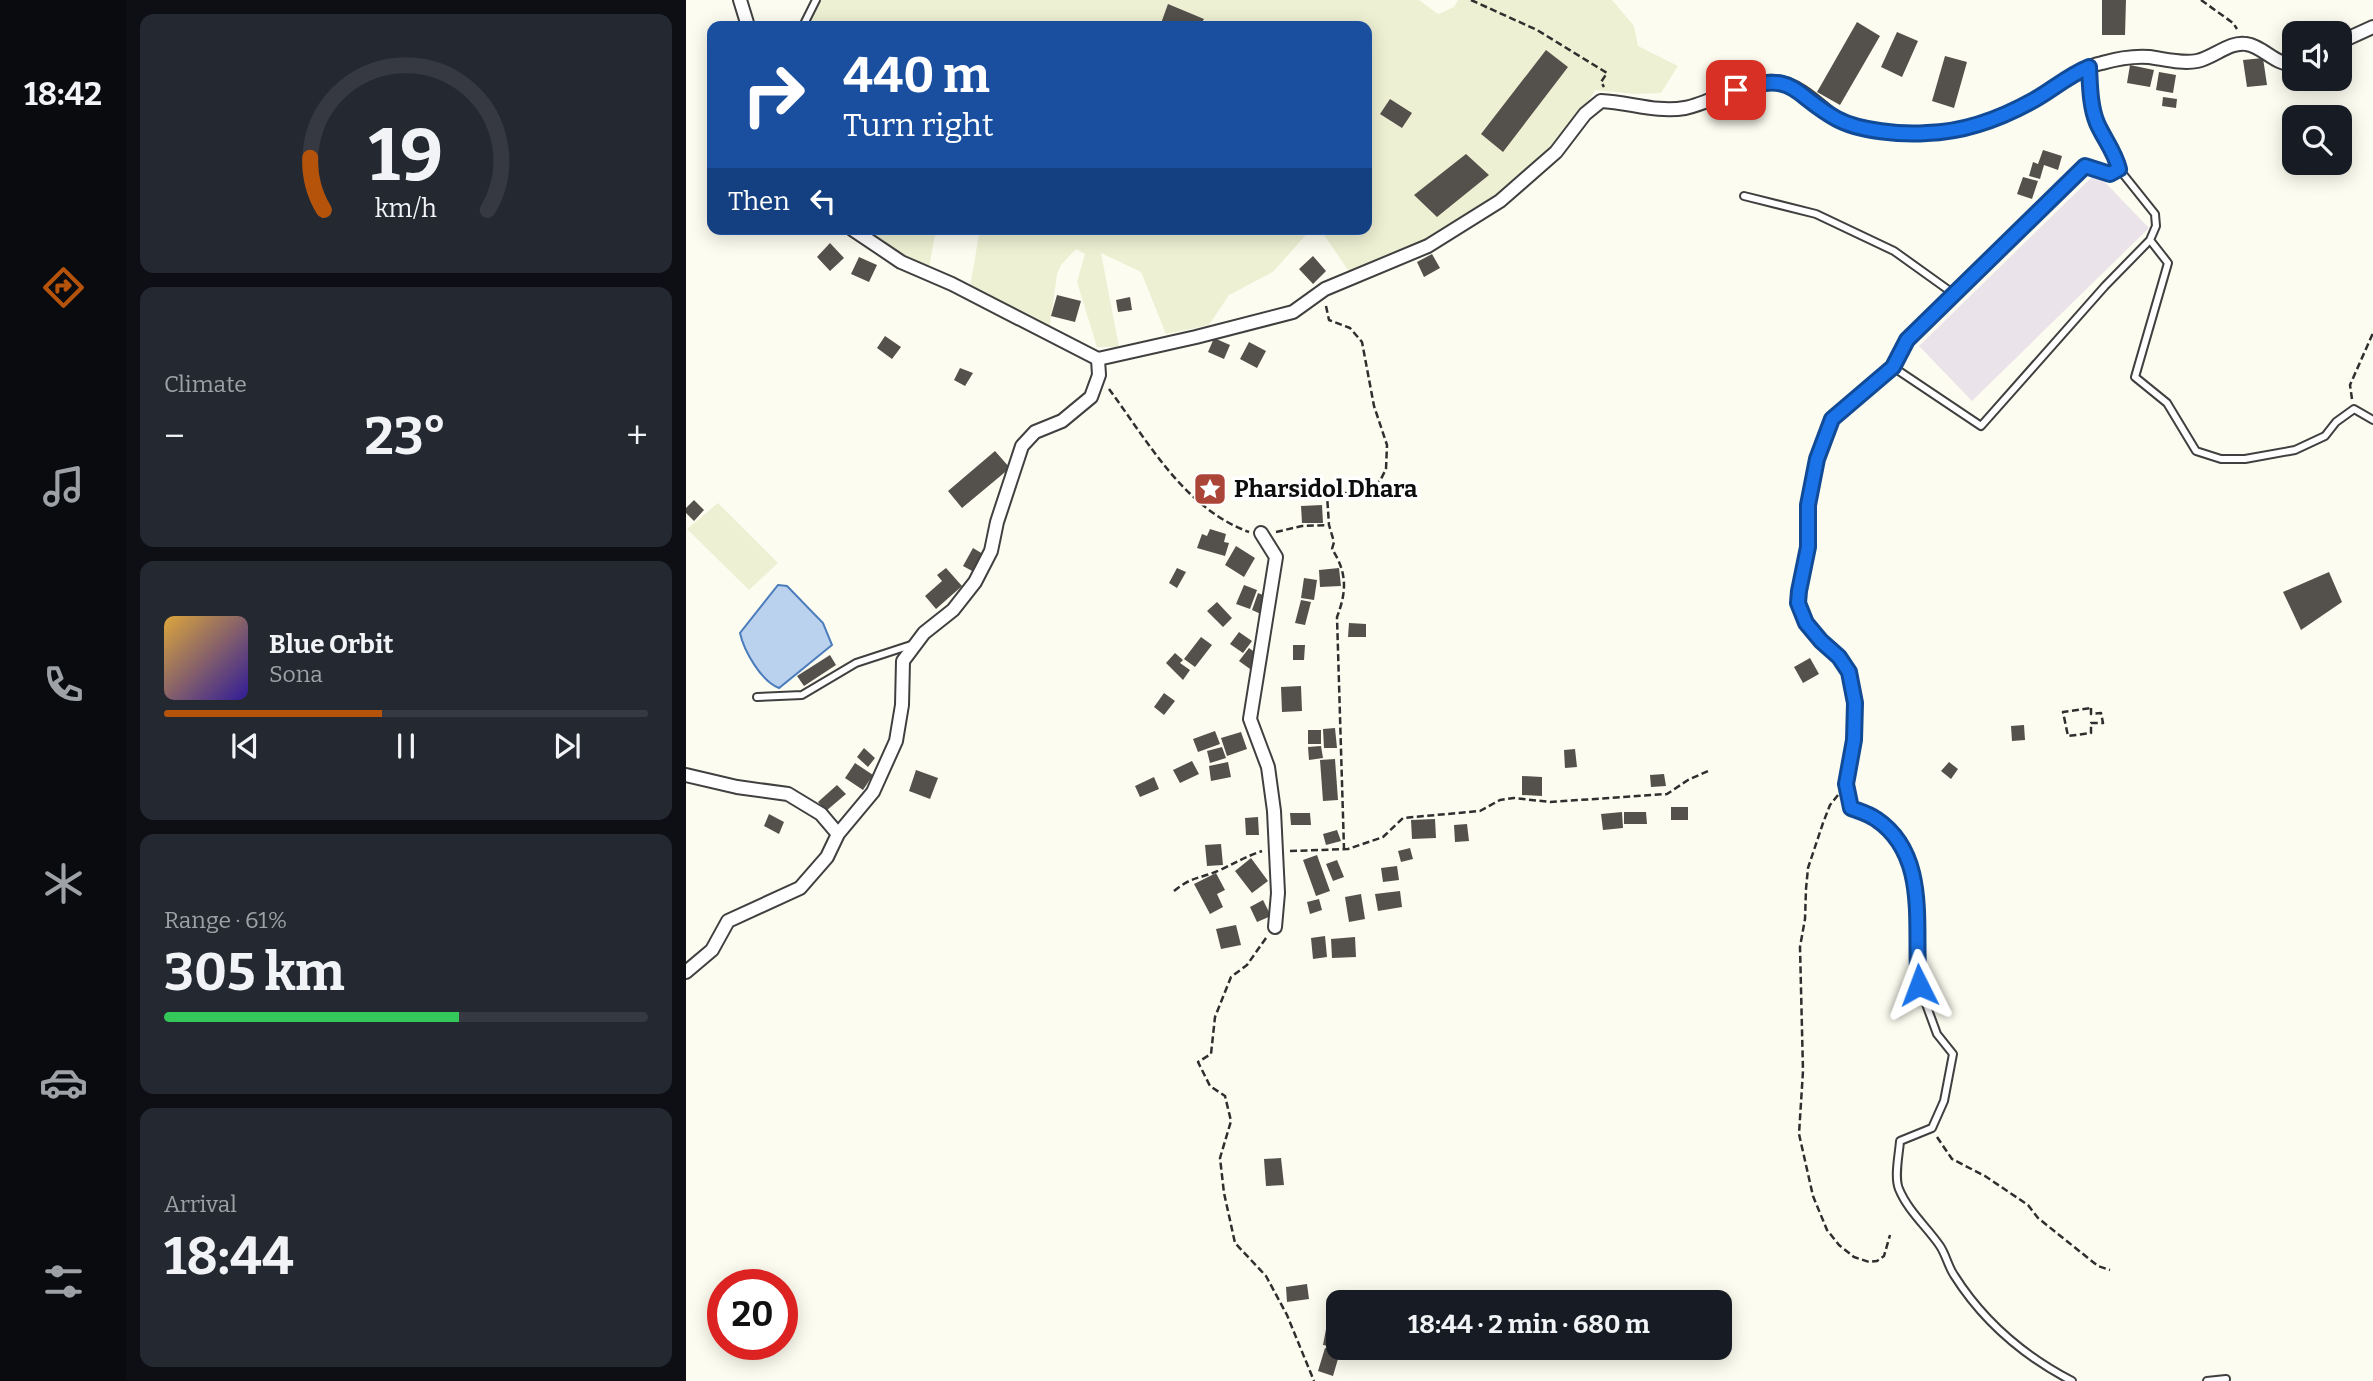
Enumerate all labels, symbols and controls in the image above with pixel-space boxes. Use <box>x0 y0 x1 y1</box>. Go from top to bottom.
map controls <box>2282 21 2352 175</box>
button: sound <box>2282 21 2352 91</box>
text: 440 m <box>843 46 990 105</box>
icon: right <box>728 49 819 140</box>
pin <box>1706 60 1766 120</box>
icon: arrive <box>1717 71 1755 109</box>
text: 18:42 <box>24 75 102 113</box>
button: search <box>2282 105 2352 175</box>
text: Turn right <box>843 106 994 144</box>
text: 19 <box>369 112 443 199</box>
icon: left <box>804 182 842 220</box>
text: Then <box>728 186 790 217</box>
text: km/h <box>375 194 437 224</box>
icon: directions <box>39 263 88 312</box>
text: Climate <box>164 370 247 398</box>
text: 23° <box>365 405 447 468</box>
text: − <box>164 413 185 459</box>
text: + <box>626 413 648 459</box>
icon: music <box>39 462 88 511</box>
place icon: Pharsidol Dhara <box>1191 470 1229 508</box>
place label: Pharsidol Dhara <box>1234 475 1418 503</box>
text: Blue Orbit <box>269 629 393 660</box>
icon: phone <box>39 660 88 709</box>
text: Sona <box>269 660 323 688</box>
icon: previous <box>226 727 264 765</box>
icon: pause <box>387 727 425 765</box>
icon: next <box>548 727 586 765</box>
icon: climate <box>39 859 88 908</box>
text: Range · 61% <box>164 906 287 934</box>
text: 305 km <box>164 941 345 1004</box>
position arrow <box>1882 948 1956 1022</box>
icon: car <box>39 1058 88 1107</box>
text: Arrival <box>164 1190 237 1218</box>
text: 18:44 <box>164 1225 294 1288</box>
icon: filters <box>39 1257 88 1306</box>
speed limit sign: 20 <box>707 1269 798 1360</box>
text: 18:44 · 2 min · 680 m <box>1408 1309 1650 1340</box>

